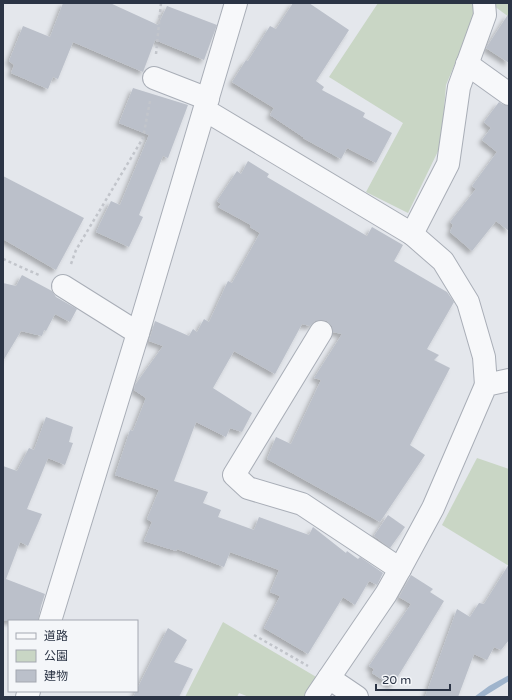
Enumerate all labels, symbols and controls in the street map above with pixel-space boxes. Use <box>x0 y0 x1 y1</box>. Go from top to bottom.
legend <box>8 620 138 692</box>
text: 道路 <box>44 629 68 643</box>
text: 公園 <box>44 649 68 663</box>
scale bar <box>376 666 450 692</box>
text: 建物 <box>44 669 68 683</box>
text: 20 m <box>382 673 411 687</box>

